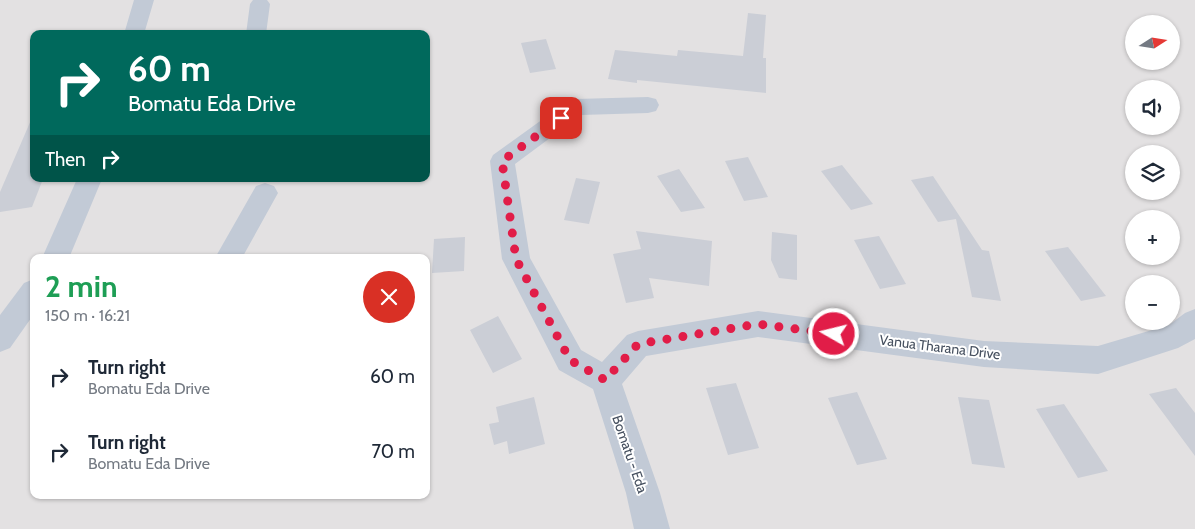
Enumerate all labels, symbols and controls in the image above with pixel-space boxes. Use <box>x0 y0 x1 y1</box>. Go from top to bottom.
north arrow <box>1125 15 1180 70</box>
map controls <box>1125 15 1180 330</box>
text: 60 m <box>128 47 211 90</box>
icon: right <box>45 50 110 115</box>
button: sound <box>1125 80 1180 135</box>
text: Bomatu Eda Drive <box>128 90 296 117</box>
pin <box>540 97 582 139</box>
icon: arrive <box>547 104 575 132</box>
icon: right <box>96 145 124 173</box>
button: layers <box>1125 145 1180 200</box>
text: Then <box>45 148 86 171</box>
button: + <box>1125 210 1180 265</box>
text: 2 min <box>45 268 117 305</box>
button: close <box>363 271 415 323</box>
button: − <box>1125 275 1180 330</box>
text: 150 m · 16:21 <box>45 306 130 325</box>
position arrow <box>807 307 859 359</box>
street label: Vanua Tharana Drive <box>879 331 1001 363</box>
text: Turn right <box>88 356 166 379</box>
icon: right <box>45 363 73 391</box>
text: 60 m <box>370 365 415 388</box>
text: Bomatu Eda Drive <box>88 379 210 398</box>
street label: Bomatu - Eda <box>608 413 652 496</box>
text: Turn right <box>88 431 166 454</box>
icon: right <box>45 438 73 466</box>
text: 70 m <box>371 440 415 463</box>
text: Bomatu Eda Drive <box>88 454 210 473</box>

